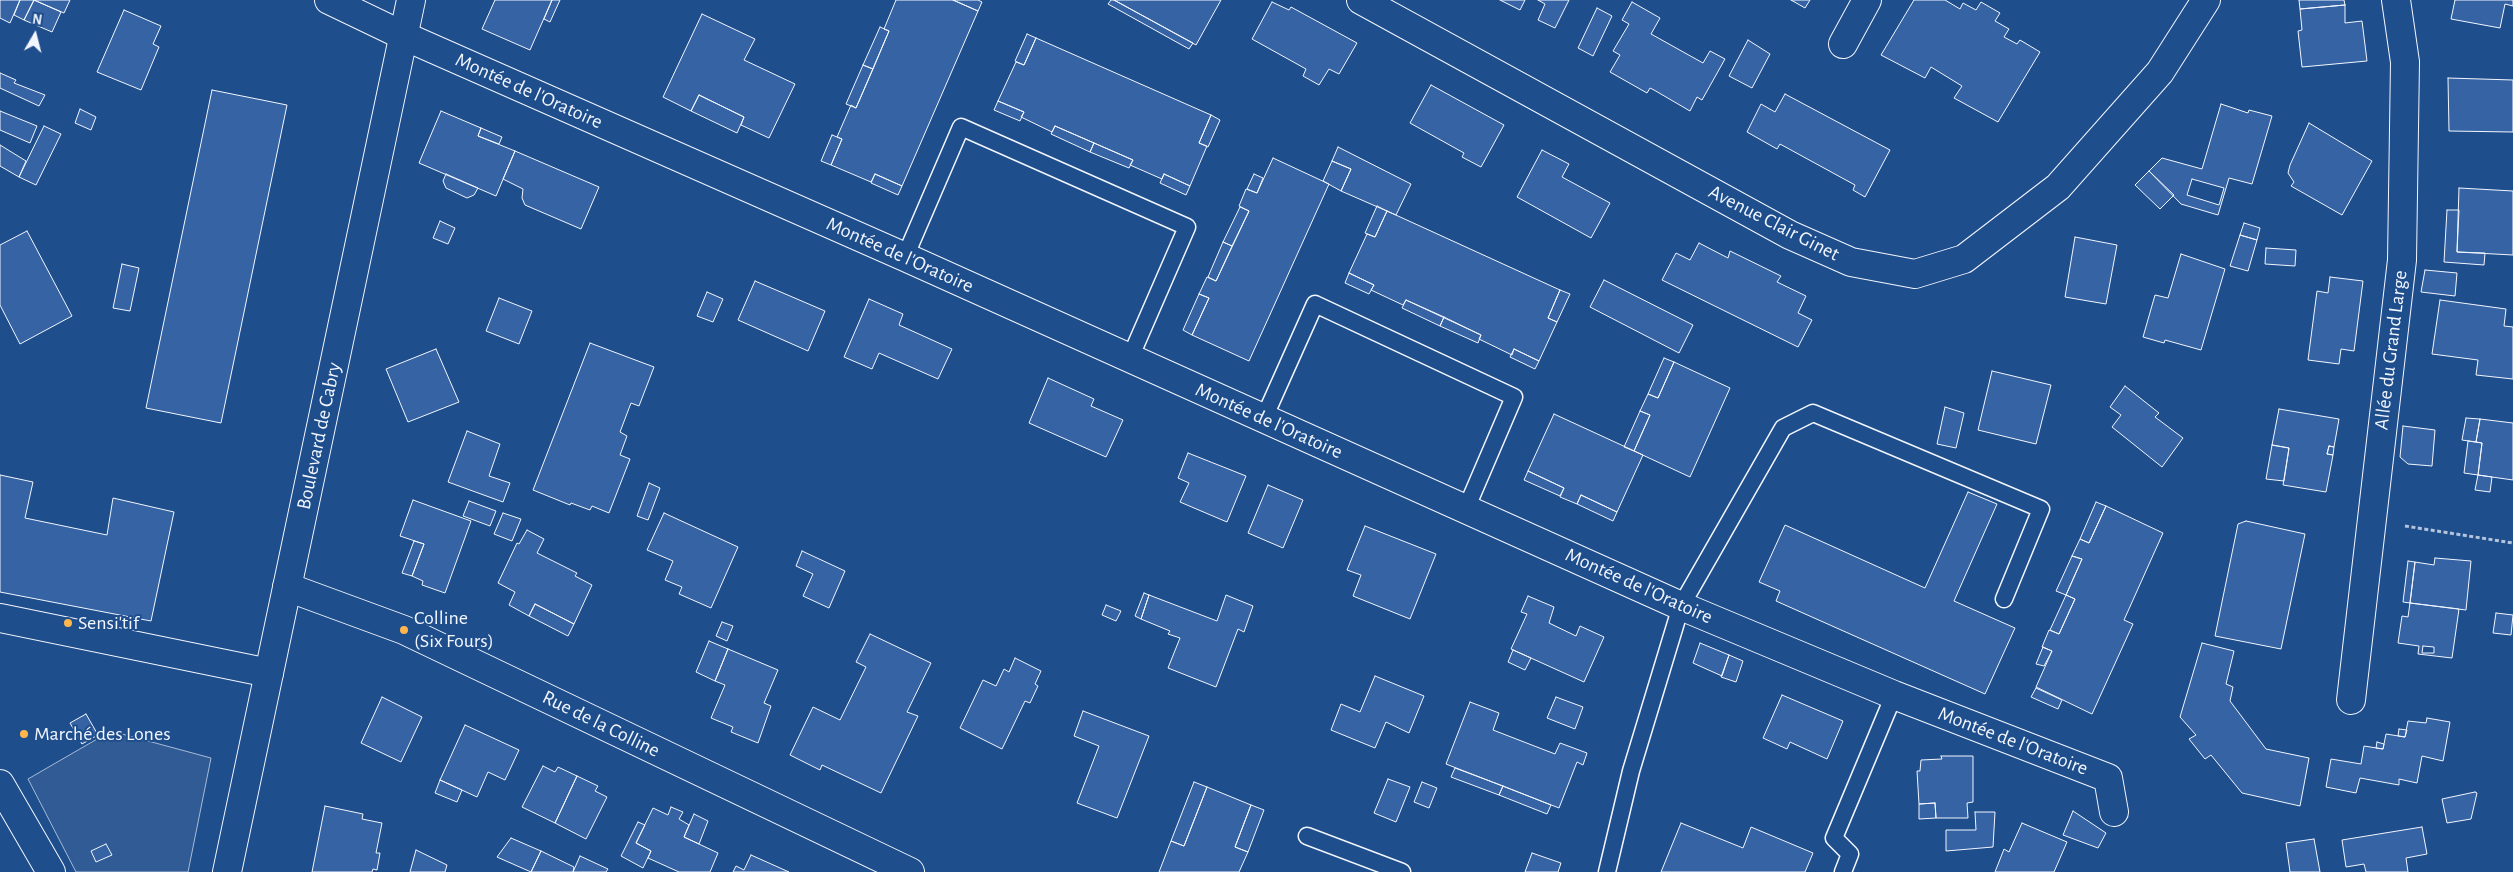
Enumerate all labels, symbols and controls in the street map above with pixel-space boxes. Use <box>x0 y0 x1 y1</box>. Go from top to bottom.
north arrow <box>10 10 60 60</box>
text: N <box>31 13 43 28</box>
street label: Montée de l'Oratoire <box>452 48 606 134</box>
street label: Avenue Clair Ginet <box>1705 180 1843 266</box>
street label: Montée de l'Oratoire <box>823 212 977 298</box>
street label: Allée du Grand Large <box>2369 269 2413 431</box>
street label: Boulevard de Cabry <box>292 360 346 512</box>
street label: Montée de l'Oratoire <box>1192 378 1346 464</box>
street label: Montée de l'Oratoire <box>1562 543 1716 629</box>
place label: Colline (Six Fours) <box>414 606 494 653</box>
place label: Sensi'tif <box>78 611 139 635</box>
marker: Sensi'tif <box>62 617 74 629</box>
marker: Colline (Six Fours) <box>398 624 410 636</box>
street label: Rue de la Colline <box>538 685 664 763</box>
street label: Montée de l'Oratoire <box>1935 701 2091 781</box>
place label: Marché des Lones <box>34 722 171 746</box>
marker: Marché des Lones <box>18 728 30 740</box>

